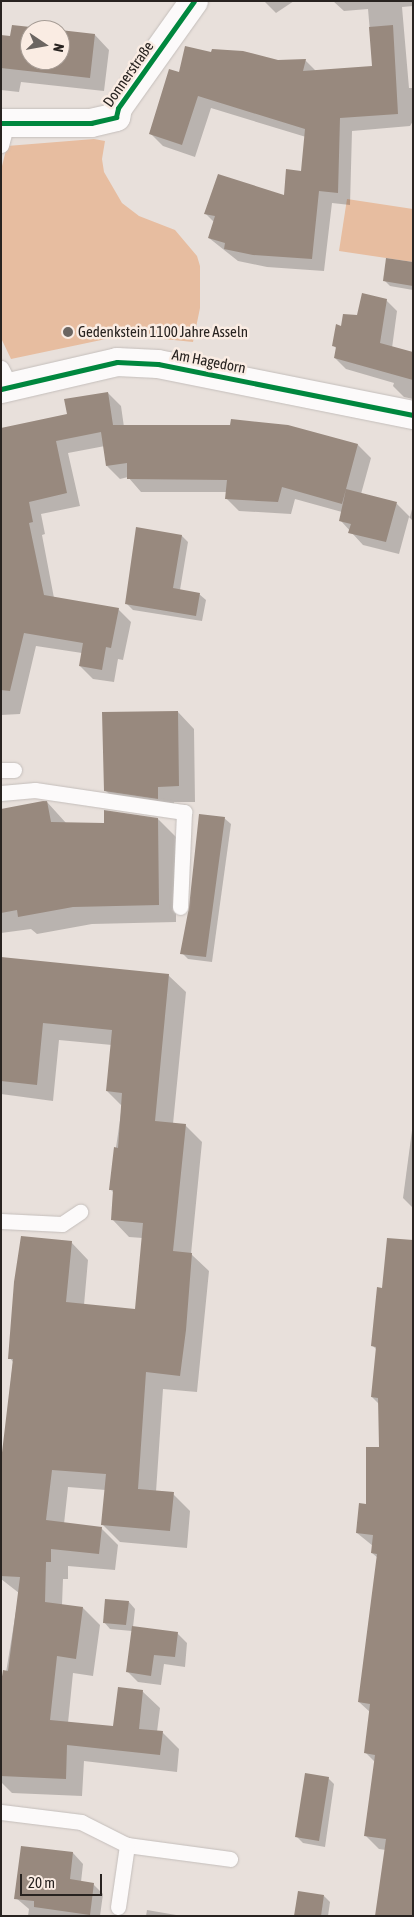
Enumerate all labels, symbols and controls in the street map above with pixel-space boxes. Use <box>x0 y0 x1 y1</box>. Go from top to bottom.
north arrow <box>20 20 70 70</box>
street label: Donnerstraße <box>99 38 157 110</box>
text: N <box>50 42 67 54</box>
place label: Gedenkstein 1100 Jahre Asseln <box>78 323 248 341</box>
marker: Gedenkstein 1100 Jahre Asseln <box>62 326 74 338</box>
street label: Am Hagedorn <box>171 345 247 377</box>
scale bar <box>22 1864 105 1896</box>
text: 20 m <box>28 1874 55 1891</box>

